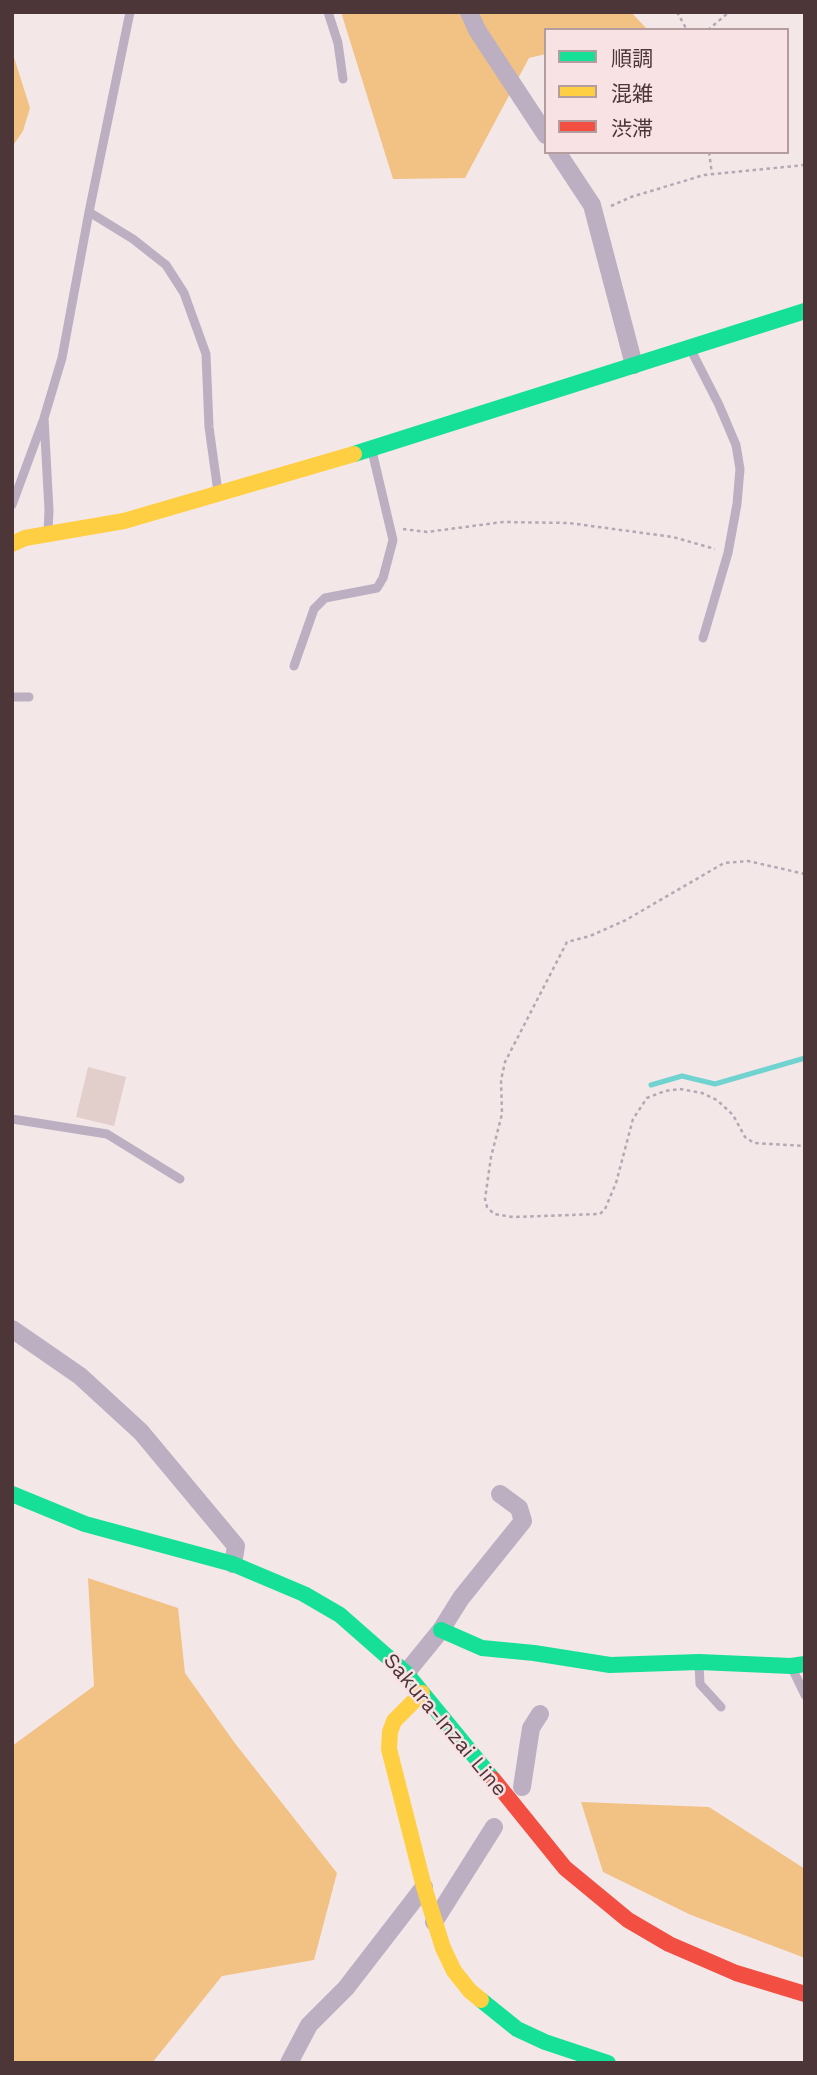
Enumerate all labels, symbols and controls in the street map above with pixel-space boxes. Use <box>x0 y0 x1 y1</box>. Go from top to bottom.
legend <box>544 28 789 154</box>
text: 順調 <box>611 46 653 71</box>
text: 混雑 <box>611 81 653 106</box>
text: 渋滞 <box>611 116 653 141</box>
street label: Sakura-Inzai Line <box>378 1648 512 1802</box>

